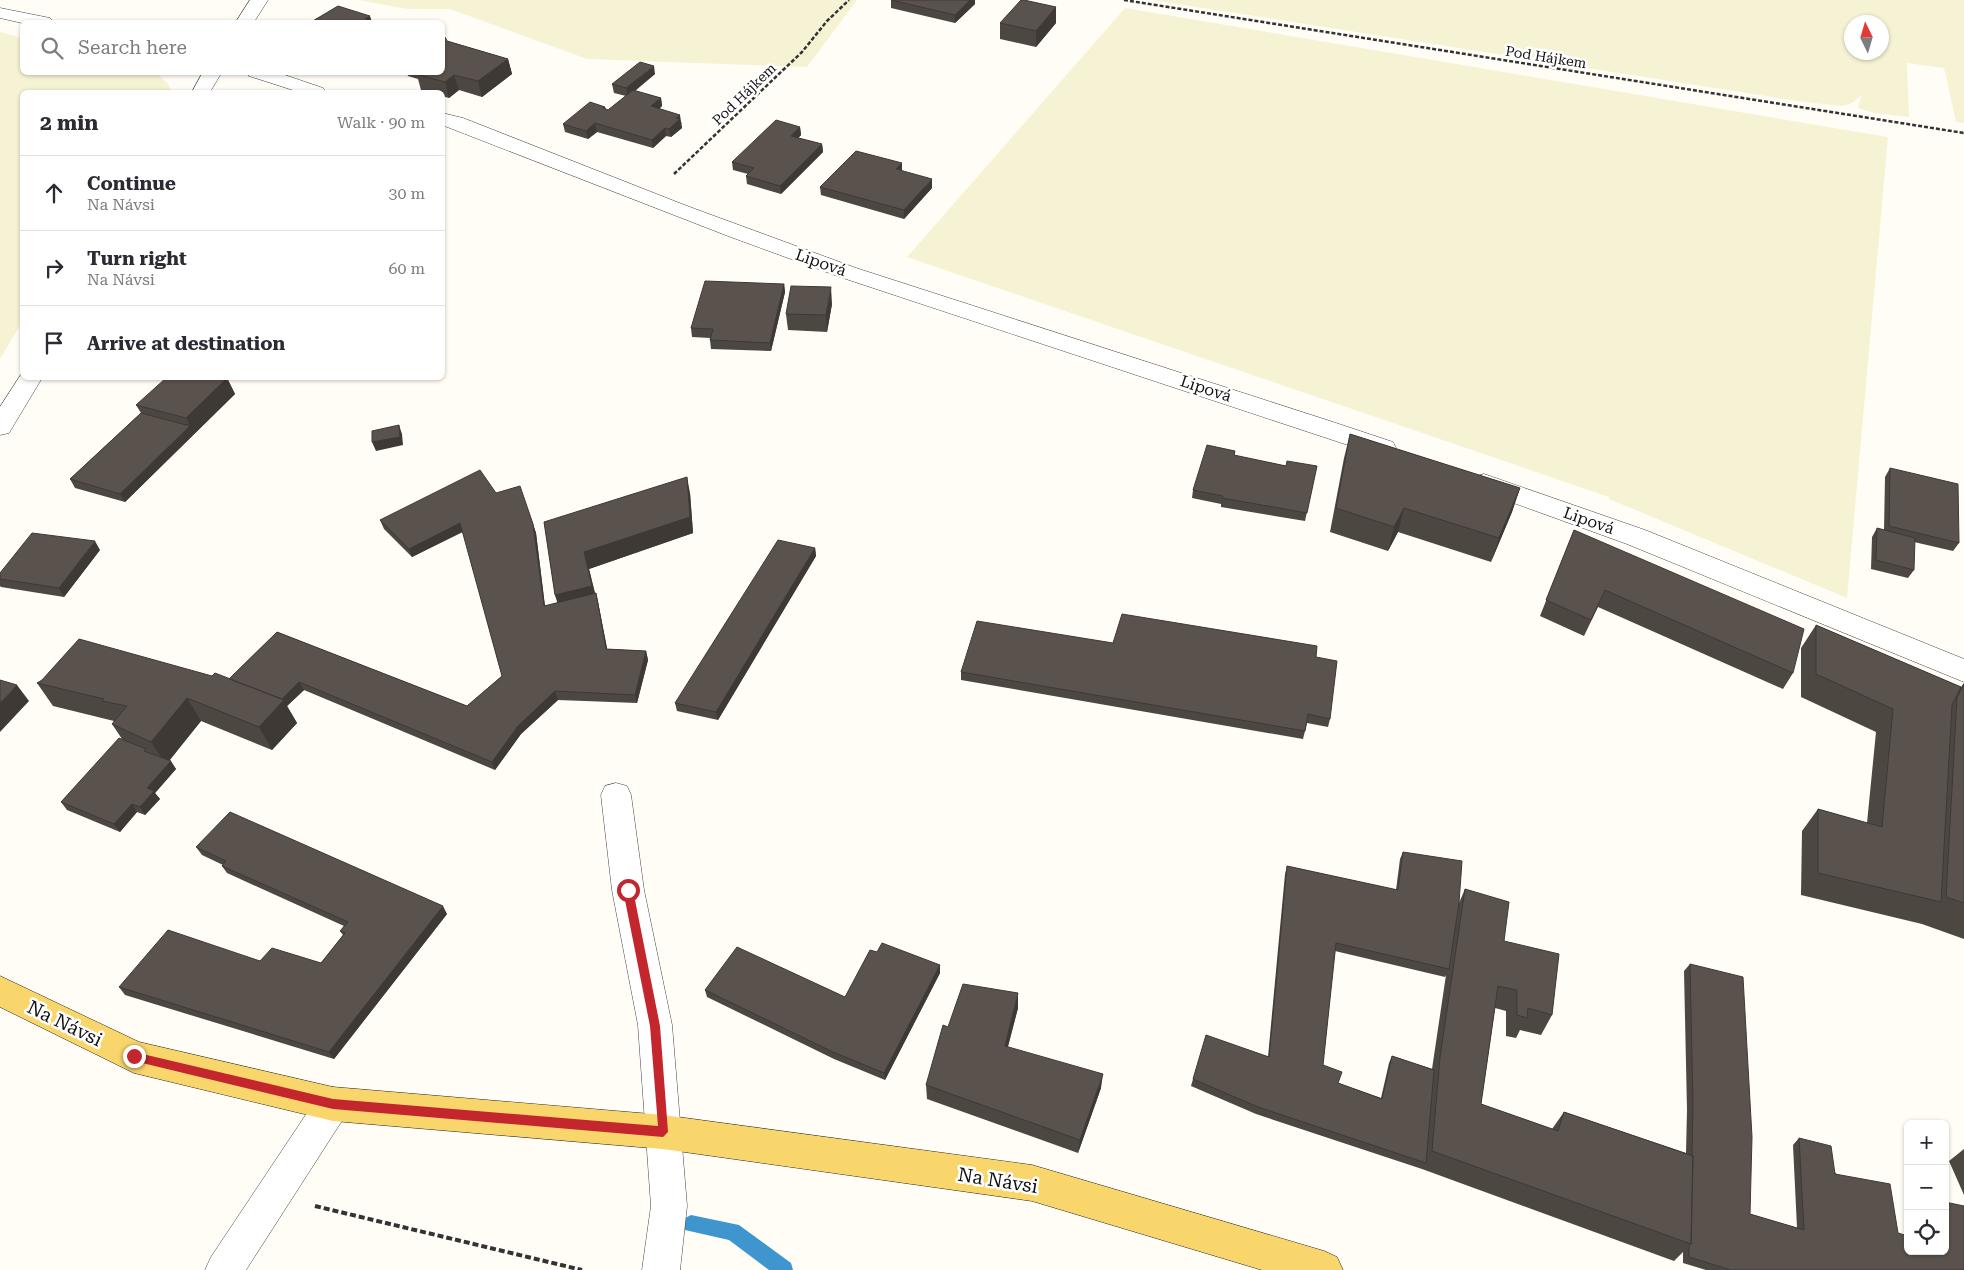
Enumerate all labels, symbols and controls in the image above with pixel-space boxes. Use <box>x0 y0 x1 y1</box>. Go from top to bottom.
north arrow <box>1844 15 1889 60</box>
search box <box>20 20 445 75</box>
icon: search <box>38 34 66 62</box>
text: Search here <box>78 36 187 59</box>
street label: Pod Hájkem <box>1504 43 1588 71</box>
street label: Pod Hájkem <box>709 60 779 128</box>
text: 2 min <box>40 111 98 135</box>
text: Walk · 90 m <box>337 113 425 132</box>
text: Continue <box>87 172 176 195</box>
icon: ahead <box>40 179 68 207</box>
text: 30 m <box>388 184 425 203</box>
text: Na Návsi <box>87 195 155 214</box>
street label: Lipová <box>793 245 849 280</box>
text: Turn right <box>87 247 187 270</box>
icon: right <box>40 254 68 282</box>
text: 60 m <box>388 259 425 278</box>
text: Na Návsi <box>87 270 155 289</box>
icon: arrive <box>40 329 68 357</box>
text: Arrive at destination <box>87 332 285 355</box>
street label: Lipová <box>1178 371 1234 406</box>
street label: Lipová <box>1561 503 1617 538</box>
route start <box>617 879 640 902</box>
street label: Na Návsi <box>23 995 106 1051</box>
route end <box>123 1045 146 1068</box>
map controls <box>1904 1120 1949 1255</box>
button: + <box>1904 1120 1949 1165</box>
street label: Na Návsi <box>956 1163 1040 1198</box>
button: − <box>1904 1165 1949 1210</box>
button: locate <box>1904 1210 1949 1255</box>

